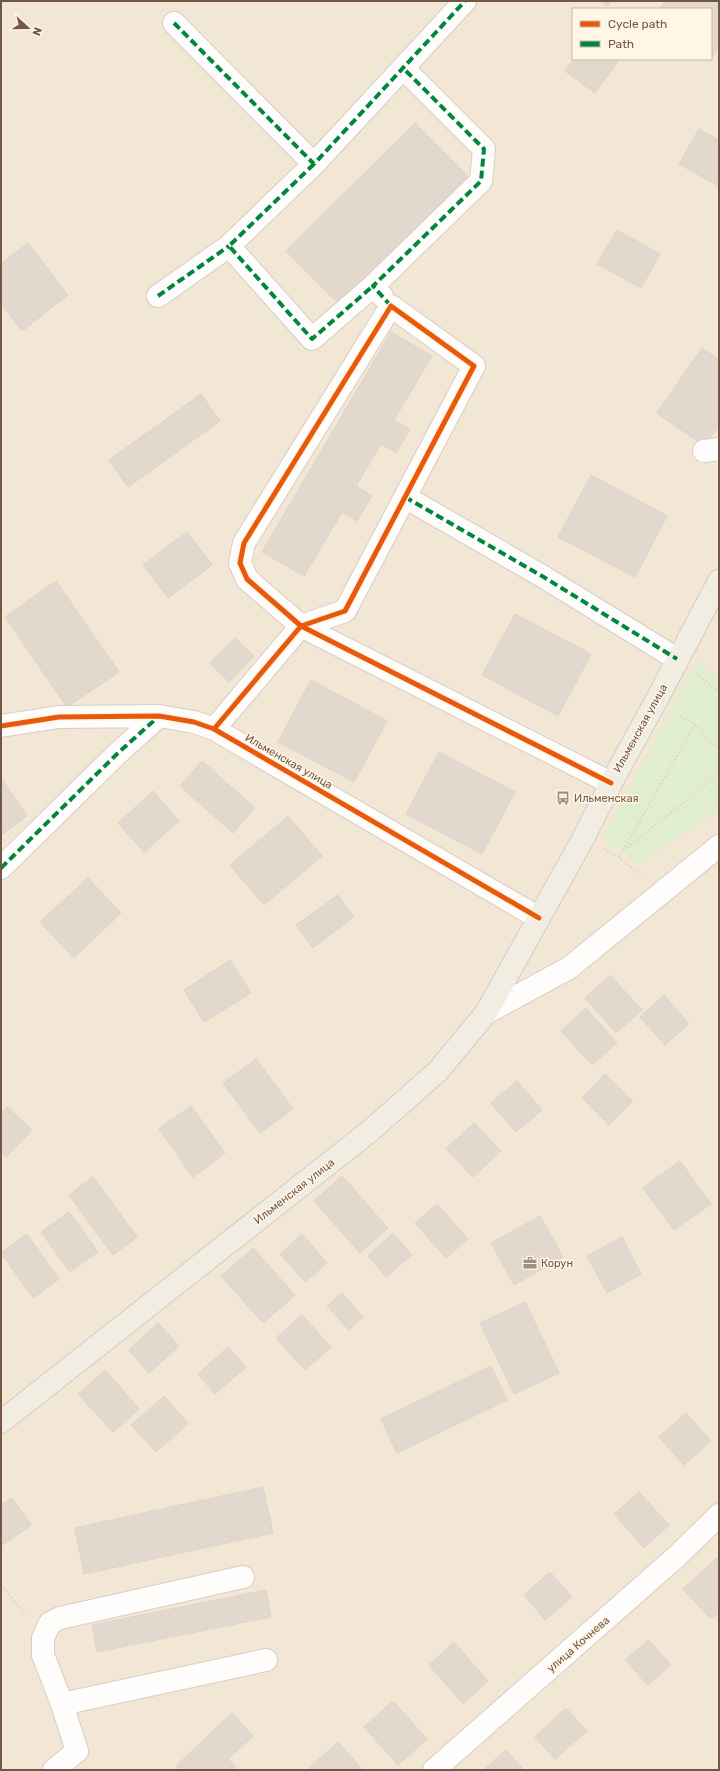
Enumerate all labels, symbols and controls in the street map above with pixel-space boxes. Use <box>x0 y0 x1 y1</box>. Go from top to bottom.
north arrow <box>8 8 48 48</box>
legend <box>572 8 712 60</box>
text: Cycle path <box>608 17 667 31</box>
text: N <box>29 25 44 38</box>
text: Path <box>608 37 634 51</box>
street label: Ильменская улица <box>611 682 670 775</box>
street label: Ильменская улица <box>243 731 335 792</box>
bus stop icon: Ильменская <box>555 790 571 806</box>
place label: Ильменская <box>574 792 638 805</box>
street label: Ильменская улица <box>251 1156 337 1227</box>
office icon: Корун <box>522 1255 538 1271</box>
place label: Корун <box>541 1257 573 1270</box>
street label: улица Кочнева <box>544 1614 612 1675</box>

